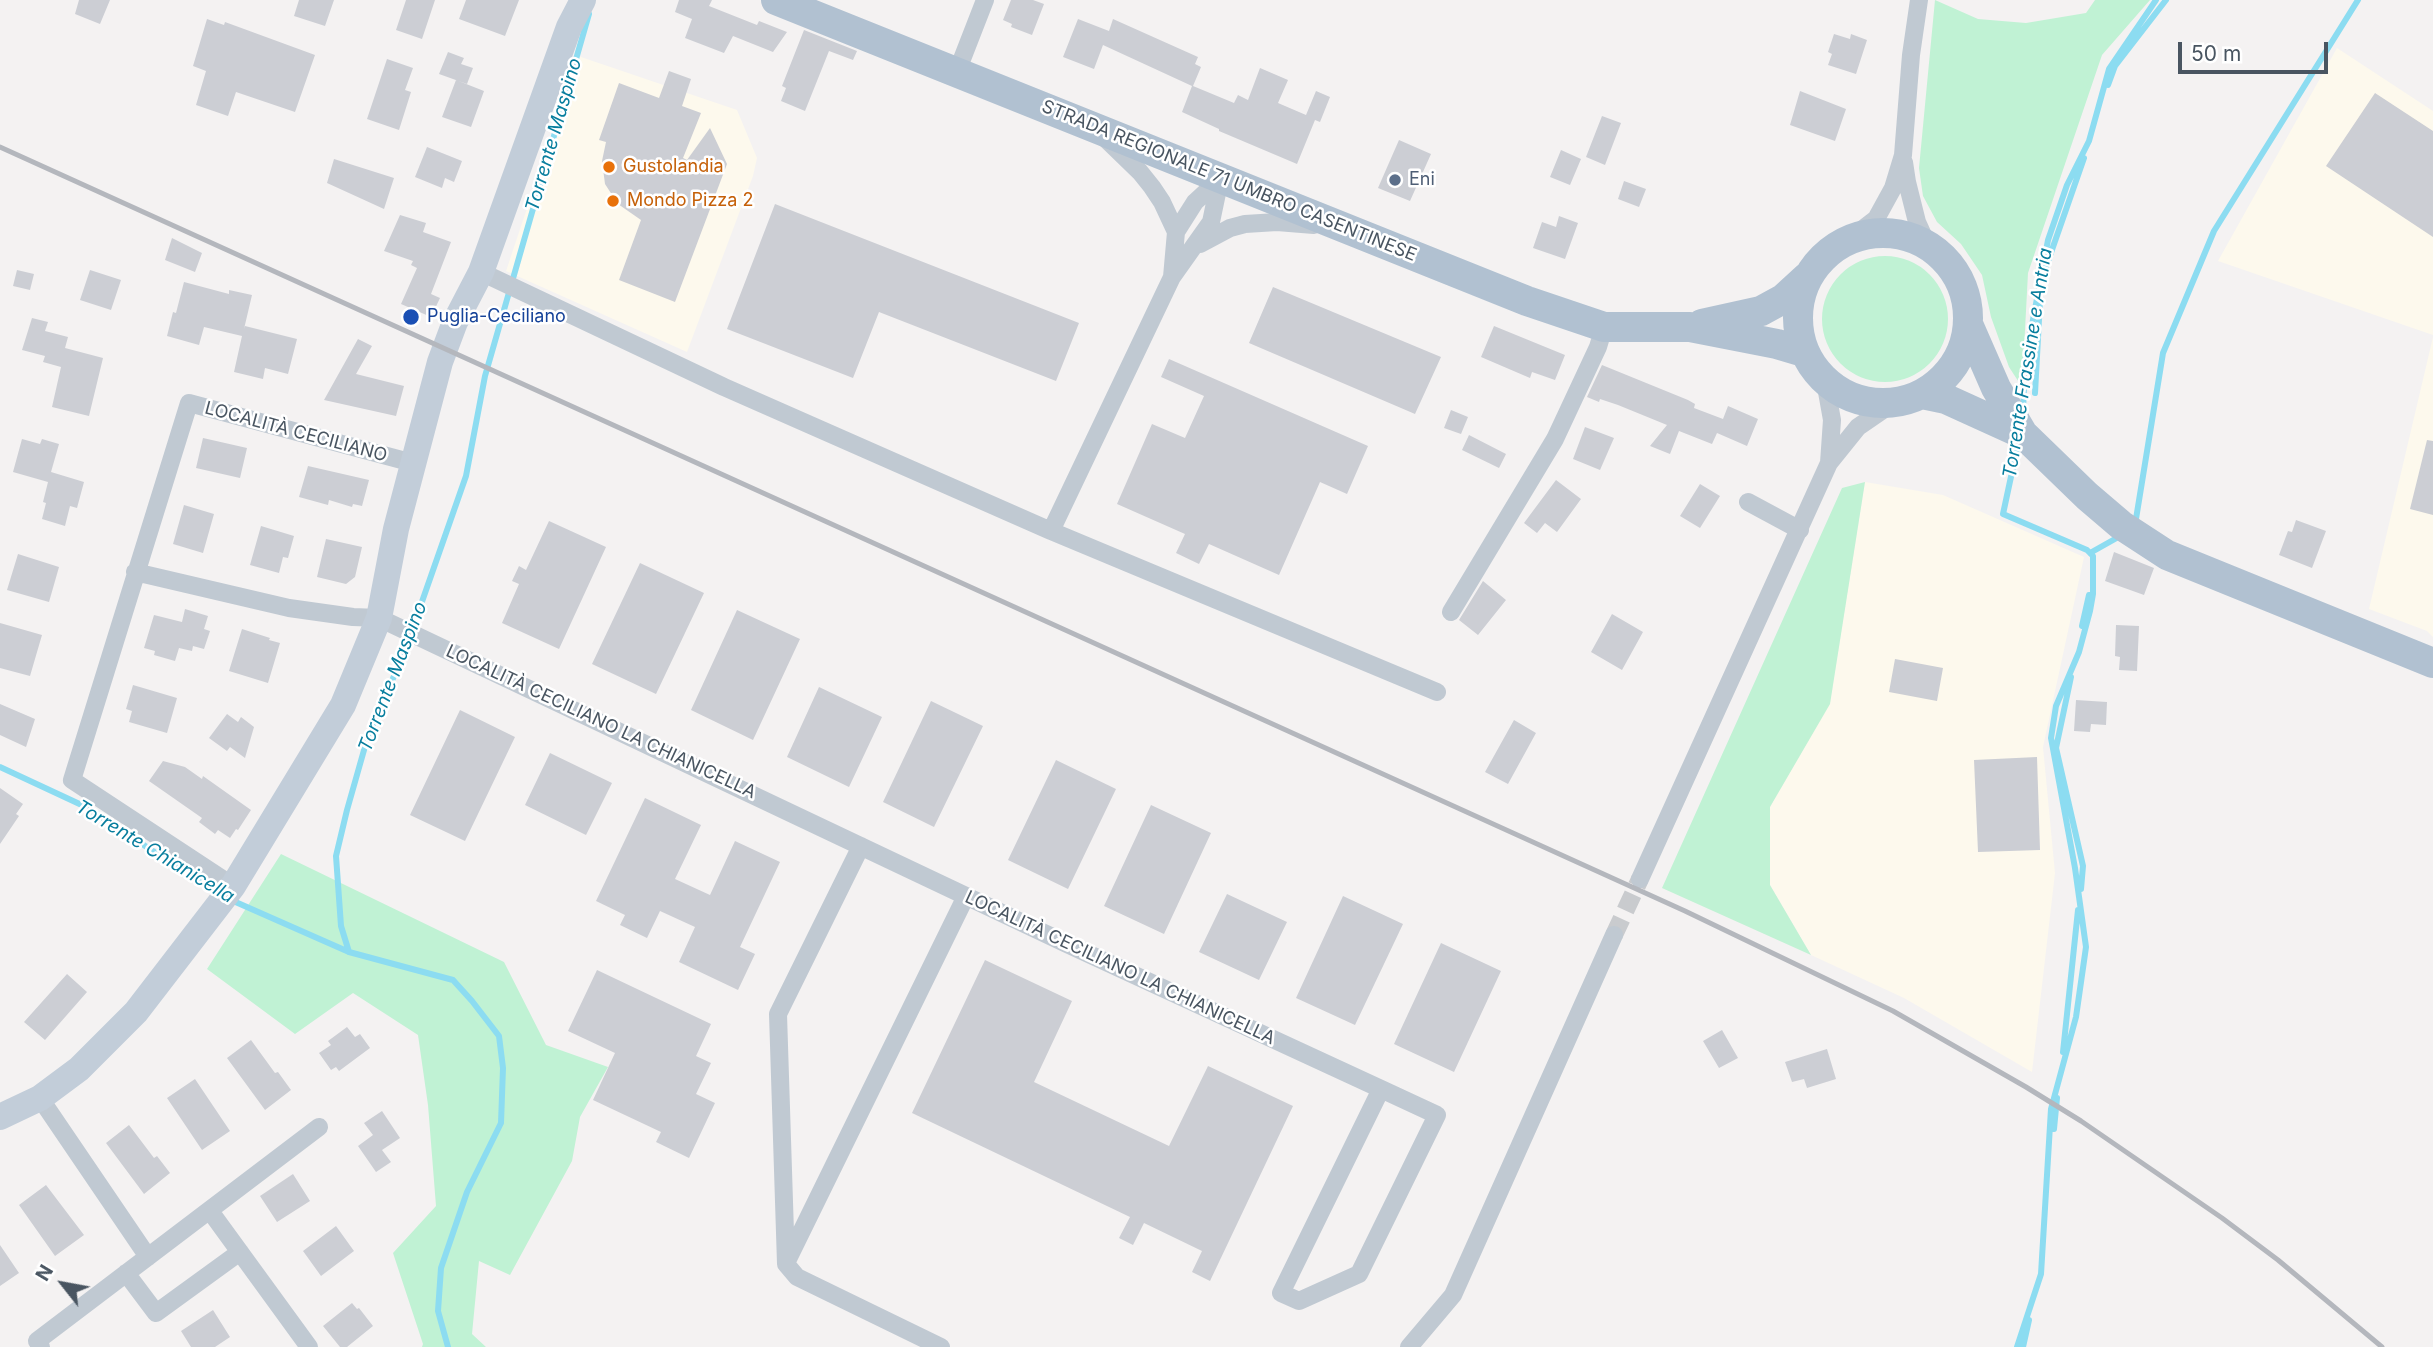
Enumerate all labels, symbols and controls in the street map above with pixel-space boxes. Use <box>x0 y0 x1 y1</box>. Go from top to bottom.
scale bar <box>2181 28 2332 72</box>
text: 50 m <box>2191 41 2241 66</box>
water label: Torrente Maspino <box>521 56 587 214</box>
street label: STRADA REGIONALE 71 UMBRO CASENTINESE <box>1038 96 1420 266</box>
place label: Gustolandia <box>623 156 724 178</box>
marker: Gustolandia <box>601 159 617 175</box>
place label: Eni <box>1409 169 1435 191</box>
marker: Eni <box>1387 172 1403 188</box>
place label: Mondo Pizza 2 <box>627 190 753 212</box>
marker: Mondo Pizza 2 <box>605 193 621 209</box>
water label: Torrente Frassine e Antria <box>1999 246 2057 480</box>
place label: Puglia-Ceciliano <box>427 306 566 328</box>
marker: Puglia-Ceciliano <box>401 307 421 327</box>
street label: LOCALITÀ CECILIANO <box>202 397 390 467</box>
water label: Torrente Maspino <box>354 599 432 755</box>
street label: LOCALITÀ CECILIANO LA CHIANICELLA <box>443 640 759 804</box>
water label: Torrente Chianicella <box>72 796 238 908</box>
street label: LOCALITÀ CECILIANO LA CHIANICELLA <box>962 886 1278 1050</box>
north arrow <box>28 1249 98 1319</box>
text: N <box>31 1261 58 1285</box>

